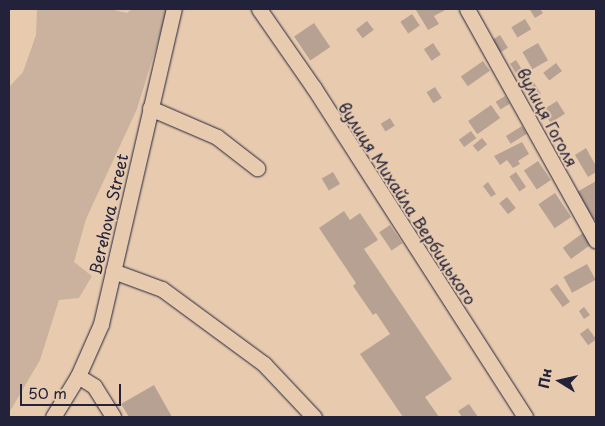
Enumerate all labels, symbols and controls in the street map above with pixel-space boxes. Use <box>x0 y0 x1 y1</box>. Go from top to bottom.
street label: вулиця Гоголя <box>514 64 582 170</box>
street label: вулиця Михайла Вербицького <box>335 98 481 308</box>
street label: Berehova Street <box>85 151 131 277</box>
north arrow <box>535 356 585 406</box>
text: Пн <box>533 366 557 390</box>
scale bar <box>22 374 124 406</box>
text: 50 m <box>28 381 67 404</box>

